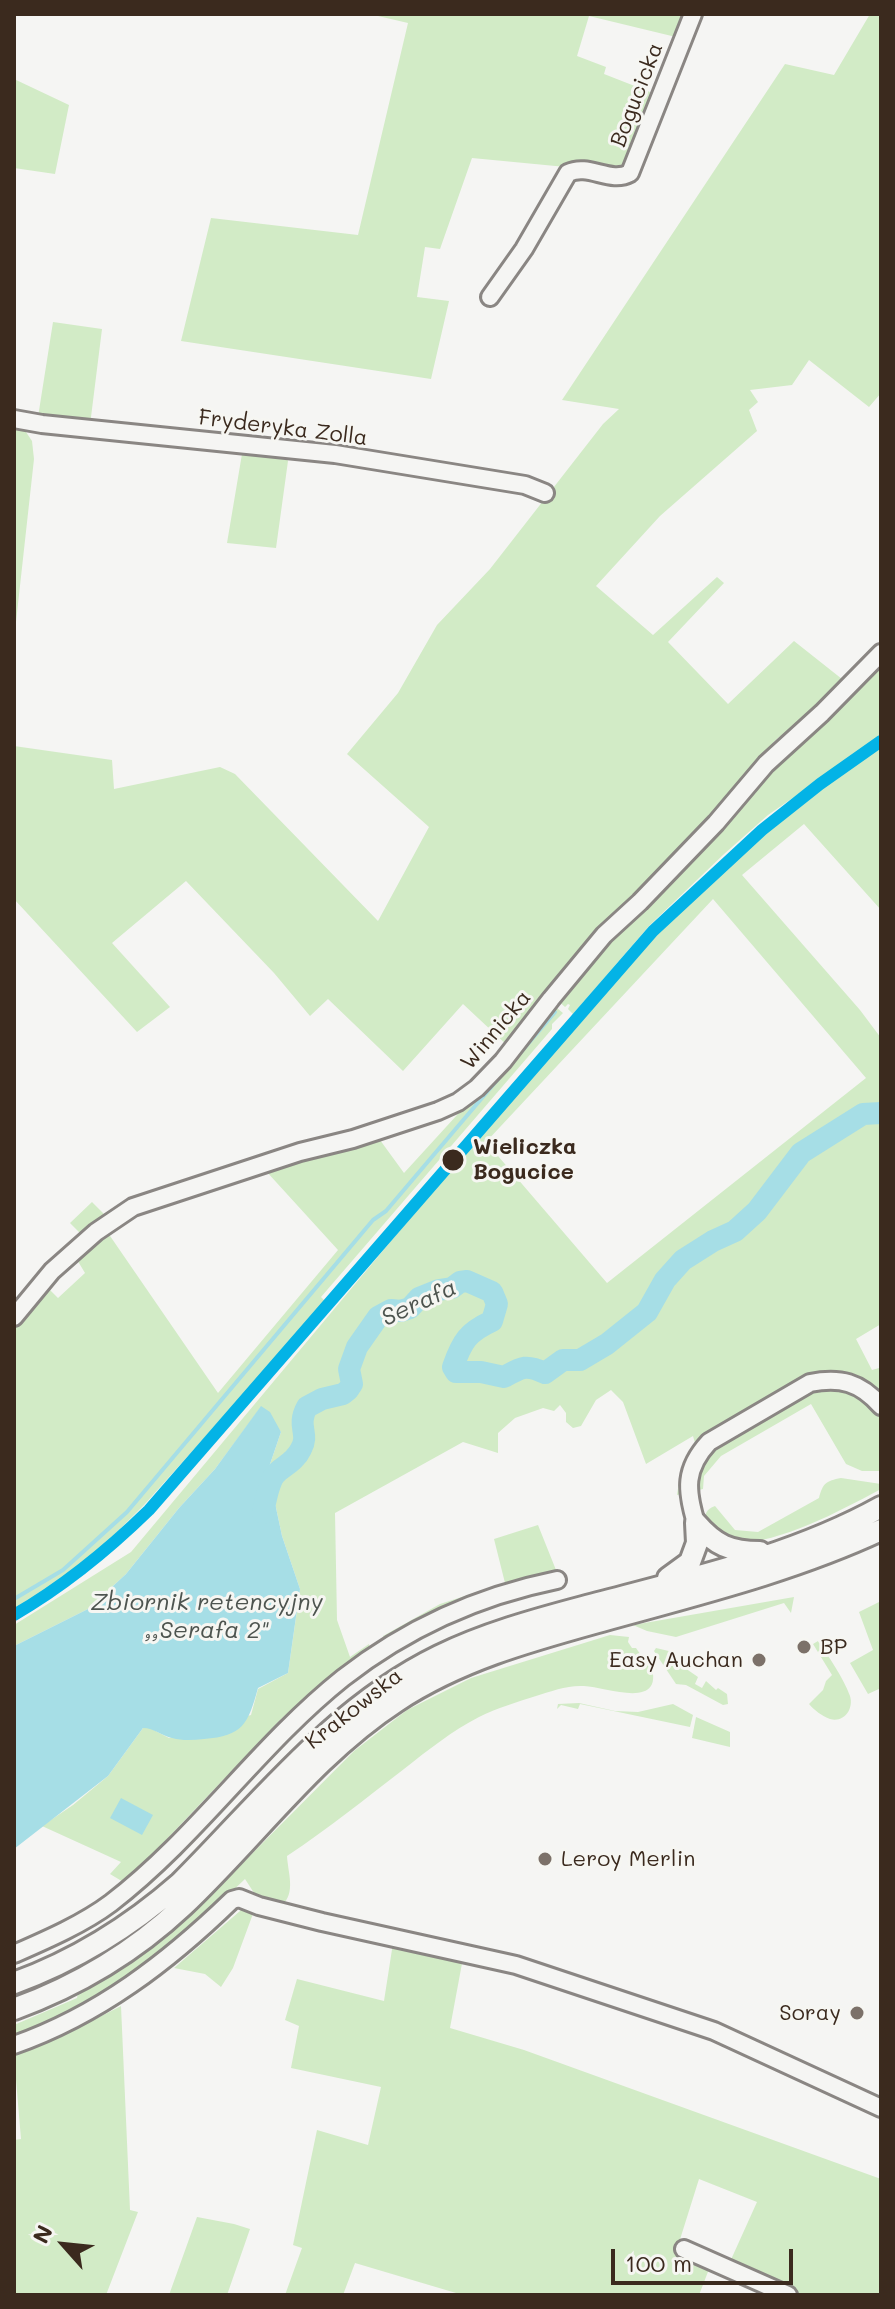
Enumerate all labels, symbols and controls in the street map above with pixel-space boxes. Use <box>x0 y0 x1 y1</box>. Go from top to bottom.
street label: Bogucicka <box>605 39 669 151</box>
street label: Fryderyka Zolla <box>197 405 369 451</box>
street label: Winnicka <box>455 985 537 1075</box>
place label: Wieliczka Bogucice <box>473 1134 577 1186</box>
marker: Wieliczka Bogucice <box>440 1147 466 1173</box>
water label: Serafa <box>377 1273 461 1333</box>
water label: Zbiornik retencyjny ,,Serafa 2" <box>91 1589 323 1645</box>
place label: BP <box>820 1634 847 1660</box>
marker: BP <box>795 1638 813 1656</box>
place label: Easy Auchan <box>609 1647 743 1673</box>
marker: Easy Auchan <box>750 1651 768 1669</box>
street label: Krakowska <box>300 1663 408 1755</box>
place label: Leroy Merlin <box>561 1846 695 1872</box>
marker: Leroy Merlin <box>536 1850 554 1868</box>
place label: Soray <box>779 2000 841 2026</box>
marker: Soray <box>848 2004 866 2022</box>
north arrow <box>24 2205 104 2285</box>
text: N <box>25 2220 59 2248</box>
scale bar <box>615 2233 797 2283</box>
text: 100 m <box>625 2247 692 2278</box>

